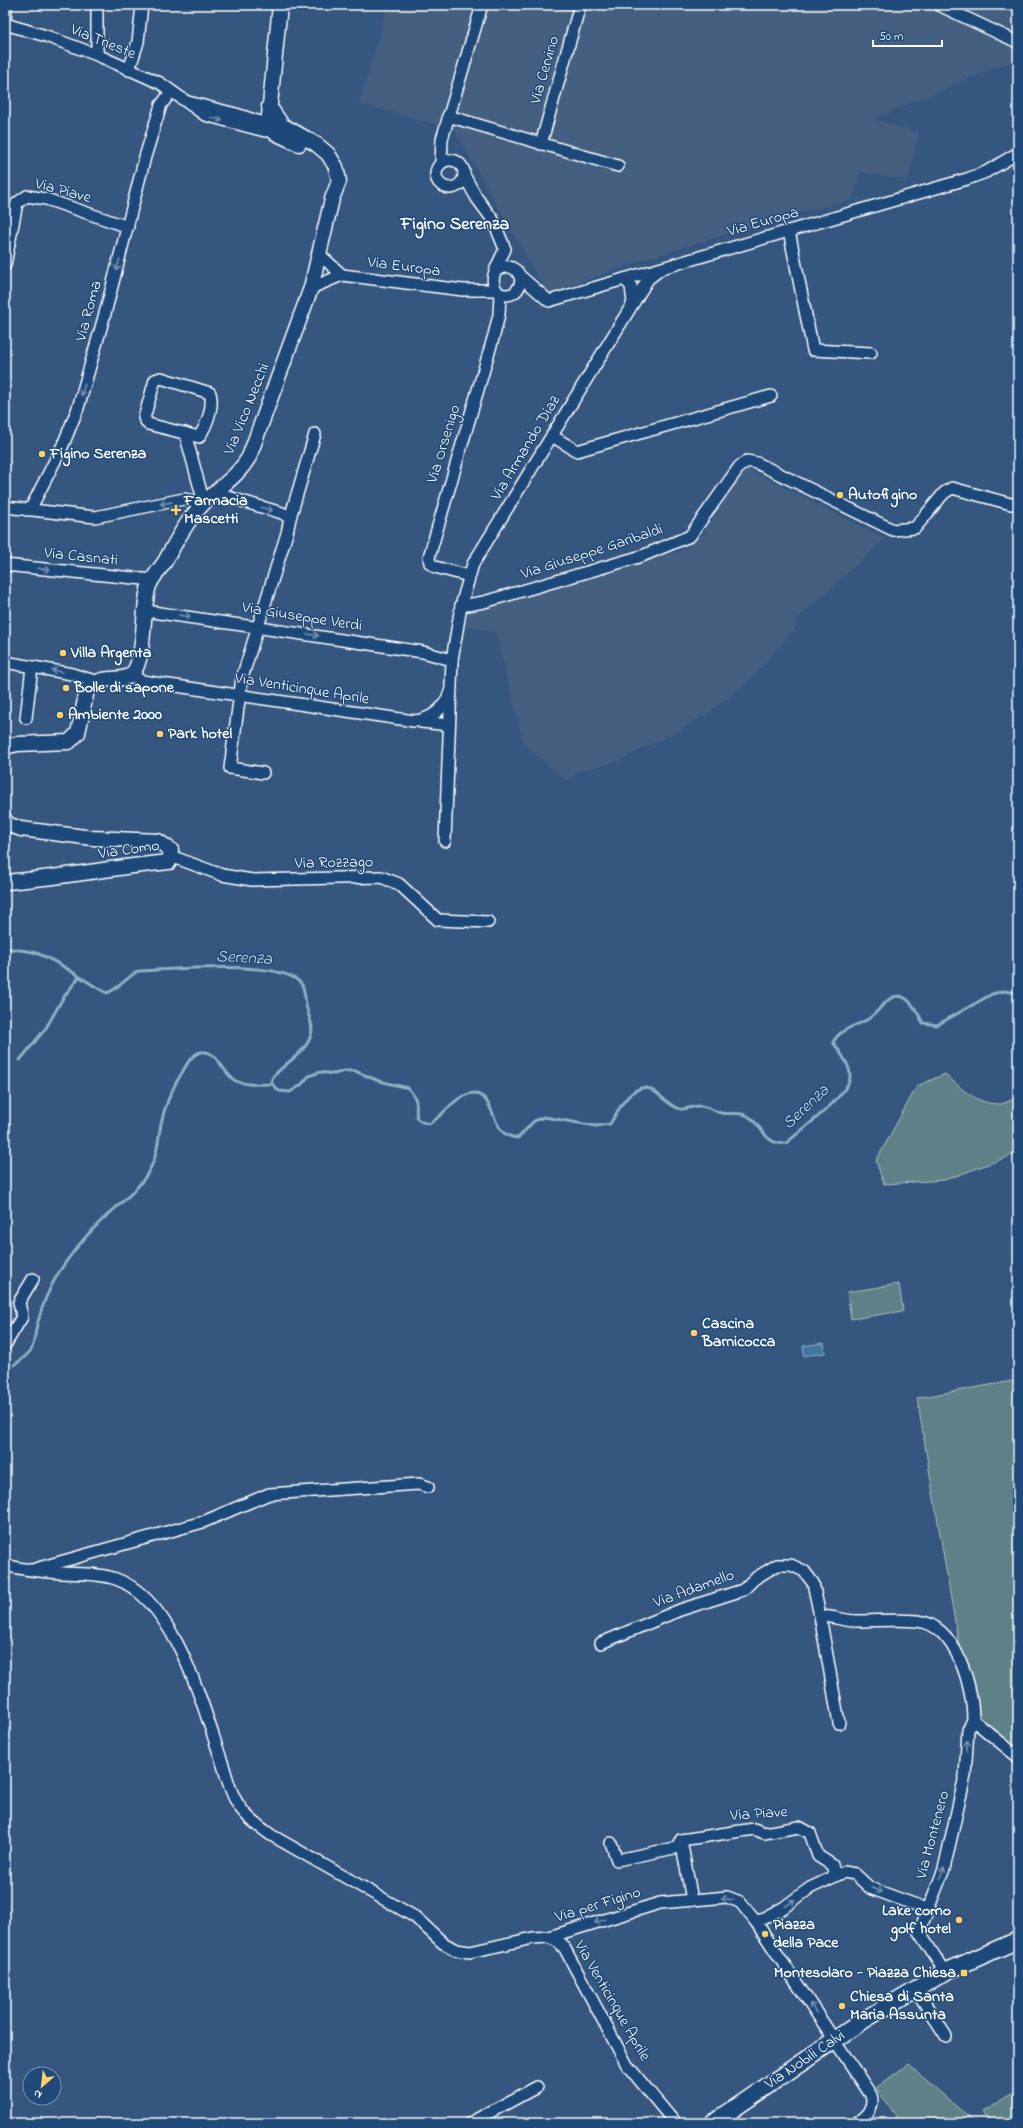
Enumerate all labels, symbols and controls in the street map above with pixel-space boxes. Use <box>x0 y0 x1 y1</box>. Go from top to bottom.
street label: Via Trieste <box>66 18 140 66</box>
scale bar <box>873 22 942 48</box>
text: 50 m <box>879 28 903 46</box>
street label: Via Cervino <box>524 33 566 108</box>
one-way arrow <box>210 115 223 123</box>
street label: Via Piave <box>31 172 95 210</box>
street label: Via Europa <box>724 200 802 244</box>
district label: Figino Serenza <box>400 212 509 239</box>
street label: Via Europa <box>365 251 442 283</box>
one-way arrow <box>114 258 122 271</box>
street label: Via Roma <box>69 278 109 345</box>
street label: Via Vico Necchi <box>217 359 276 459</box>
one-way arrow <box>79 383 87 396</box>
street label: Via Armando Diaz <box>485 391 567 506</box>
street label: Via Orsenigo <box>420 402 467 487</box>
place label: Figino Serenza <box>49 442 147 467</box>
marker: Figino Serenza <box>37 449 47 459</box>
place label: Autofigino <box>848 483 917 508</box>
place label: Farmacia Mascetti <box>183 489 248 531</box>
marker: Autofigino <box>835 490 845 500</box>
one-way arrow <box>159 499 172 507</box>
marker: Farmacia Mascetti <box>171 505 181 515</box>
one-way arrow <box>261 506 274 513</box>
street label: Via Giuseppe Garibaldi <box>517 518 666 587</box>
street label: Via Casnati <box>42 541 119 573</box>
one-way arrow <box>37 565 50 573</box>
street label: Via Giuseppe Verdi <box>239 596 364 638</box>
one-way arrow <box>178 612 191 620</box>
one-way arrow <box>306 631 319 639</box>
place label: Villa Argenta <box>70 641 152 666</box>
marker: Villa Argenta <box>58 648 68 658</box>
street label: Via Venticinque Aprile <box>232 666 372 712</box>
one-way arrow <box>51 667 64 675</box>
place label: Bolle di sapone <box>73 676 175 700</box>
marker: Bolle di sapone <box>61 683 71 693</box>
place label: Ambiente 2000 <box>68 703 162 727</box>
marker: Ambiente 2000 <box>55 710 65 720</box>
place label: Park hotel <box>168 722 232 746</box>
marker: Park hotel <box>155 729 165 739</box>
street label: Via Como <box>96 834 161 866</box>
street label: Via Rozzago <box>294 850 373 876</box>
water label: Serenza <box>215 944 273 972</box>
water label: Serenza <box>777 1078 836 1135</box>
place label: Cascina Barnicocca <box>701 1312 776 1354</box>
marker: Cascina Barnicocca <box>689 1328 699 1338</box>
street label: Via Adamello <box>649 1563 738 1615</box>
one-way arrow <box>964 1740 971 1753</box>
street label: Via Montenero <box>909 1788 956 1883</box>
street label: Via Piave <box>728 1800 789 1828</box>
one-way arrow <box>938 1867 946 1879</box>
street label: Via per Figino <box>551 1881 644 1930</box>
one-way arrow <box>871 1887 883 1895</box>
one-way arrow <box>721 1895 734 1903</box>
one-way arrow <box>784 1899 795 1907</box>
place label: Lake como golf hotel <box>882 1899 951 1942</box>
place label: Piazza della Pace <box>773 1913 839 1955</box>
marker: Lake como golf hotel <box>954 1915 964 1925</box>
one-way arrow <box>594 1918 607 1925</box>
marker: Piazza della Pace <box>760 1929 770 1939</box>
street label: Via Venticinque Aprile <box>567 1935 657 2066</box>
place label: Montesolaro - Piazza Chiesa <box>774 1961 956 1985</box>
marker: Montesolaro - Piazza Chiesa <box>959 1968 969 1978</box>
place label: Chiesa di Santa Maria Assunta <box>850 1985 954 2027</box>
marker: Chiesa di Santa Maria Assunta <box>837 2001 847 2011</box>
one-way arrow <box>809 2003 817 2014</box>
street label: Via Nobili Calvi <box>759 2024 850 2096</box>
north arrow <box>22 2066 62 2106</box>
text: N <box>31 2085 45 2103</box>

